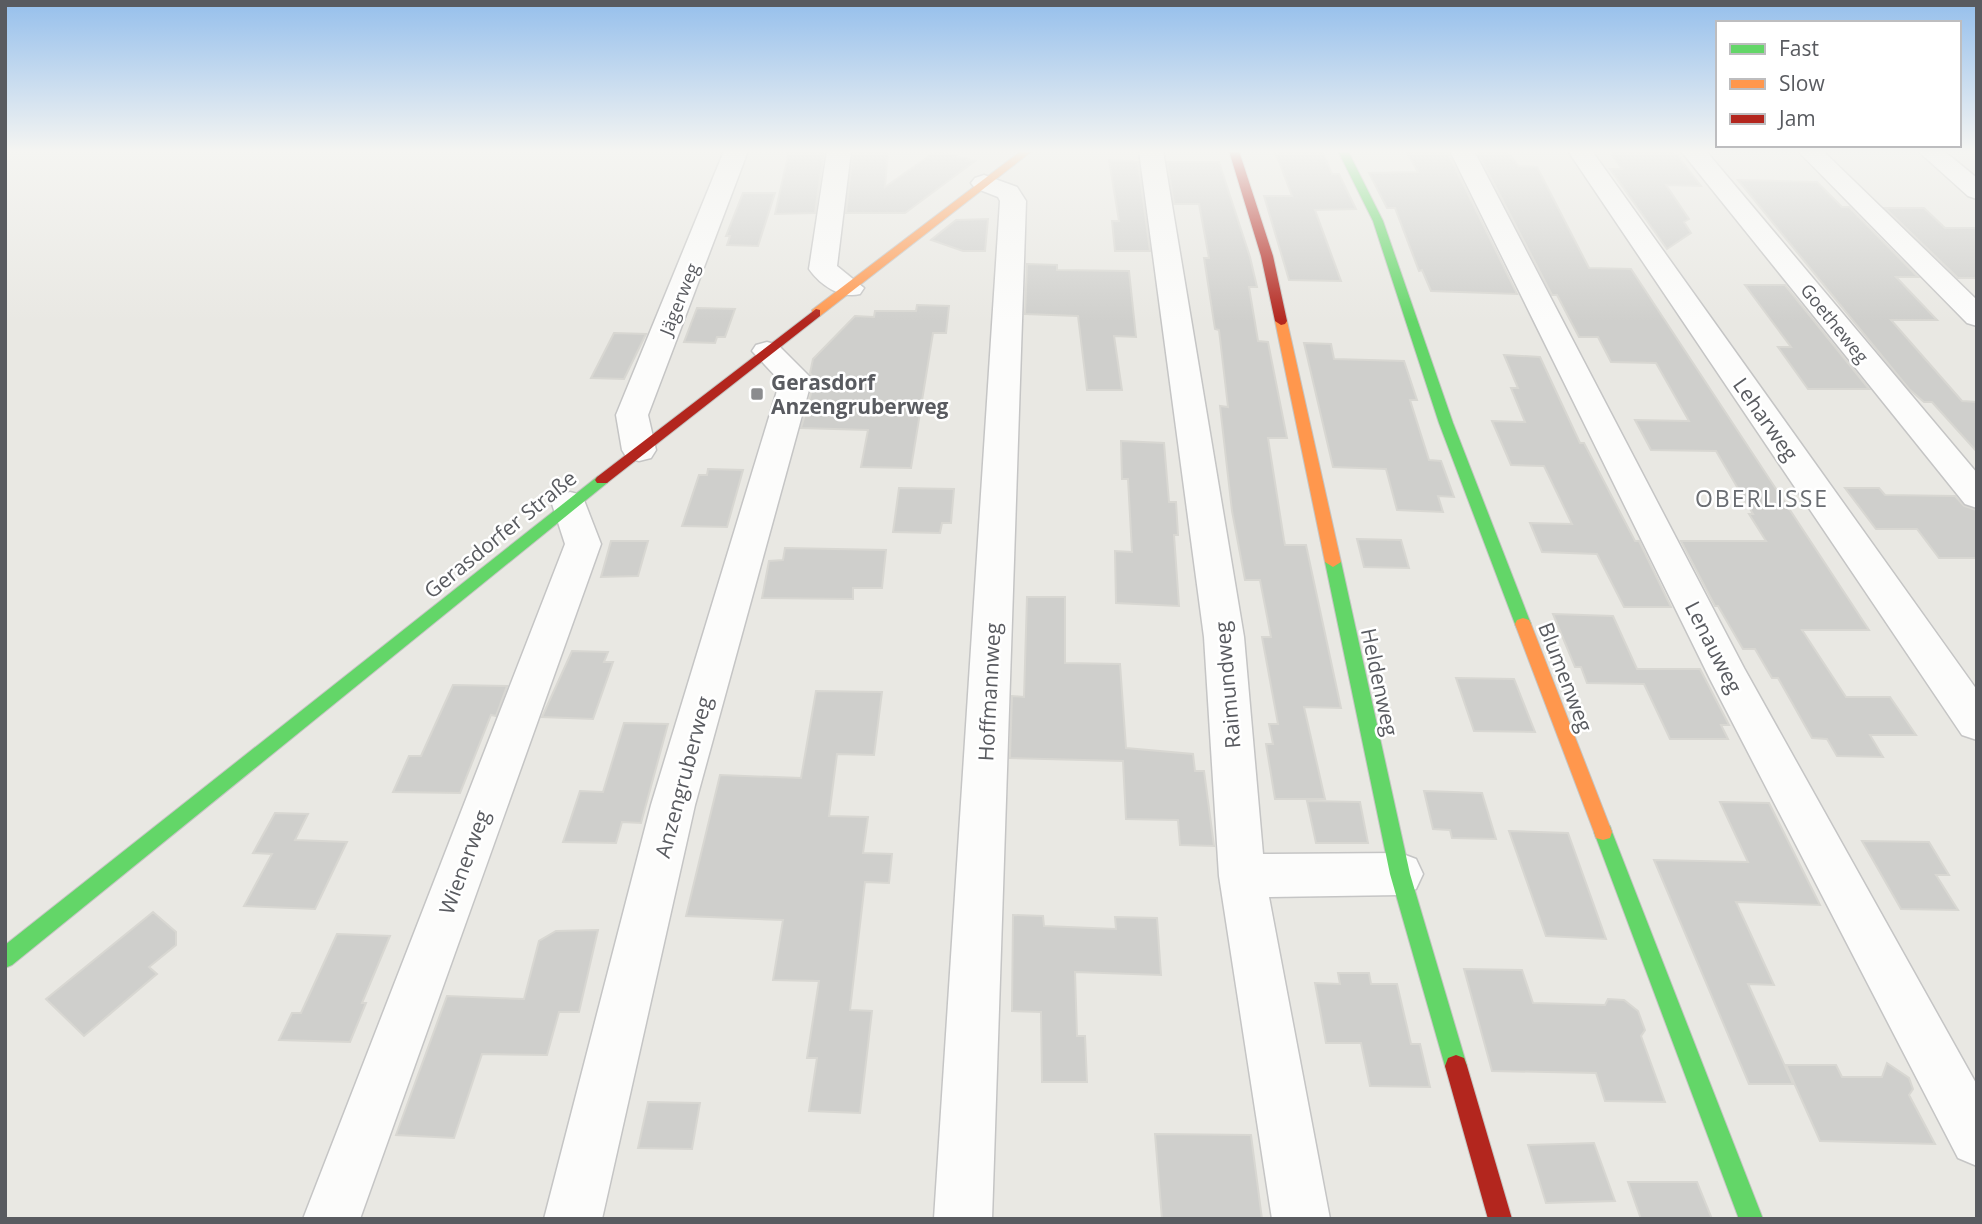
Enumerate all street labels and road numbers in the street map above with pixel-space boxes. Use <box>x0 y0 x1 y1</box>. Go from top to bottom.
street label: Jägerweg <box>653 259 704 341</box>
street label: Goetheweg <box>1796 278 1874 368</box>
street label: Leharweg <box>1727 372 1805 466</box>
street label: Gerasdorfer Straße <box>418 464 582 604</box>
street label: Lenauweg <box>1679 596 1749 698</box>
street label: Blumenweg <box>1532 618 1600 736</box>
street label: Raimundweg <box>1207 620 1247 750</box>
street label: Hoffmannweg <box>971 622 1007 762</box>
street label: Heldenweg <box>1355 625 1405 739</box>
street label: Anzengruberweg <box>648 693 718 861</box>
street label: Wienerweg <box>432 806 496 918</box>

